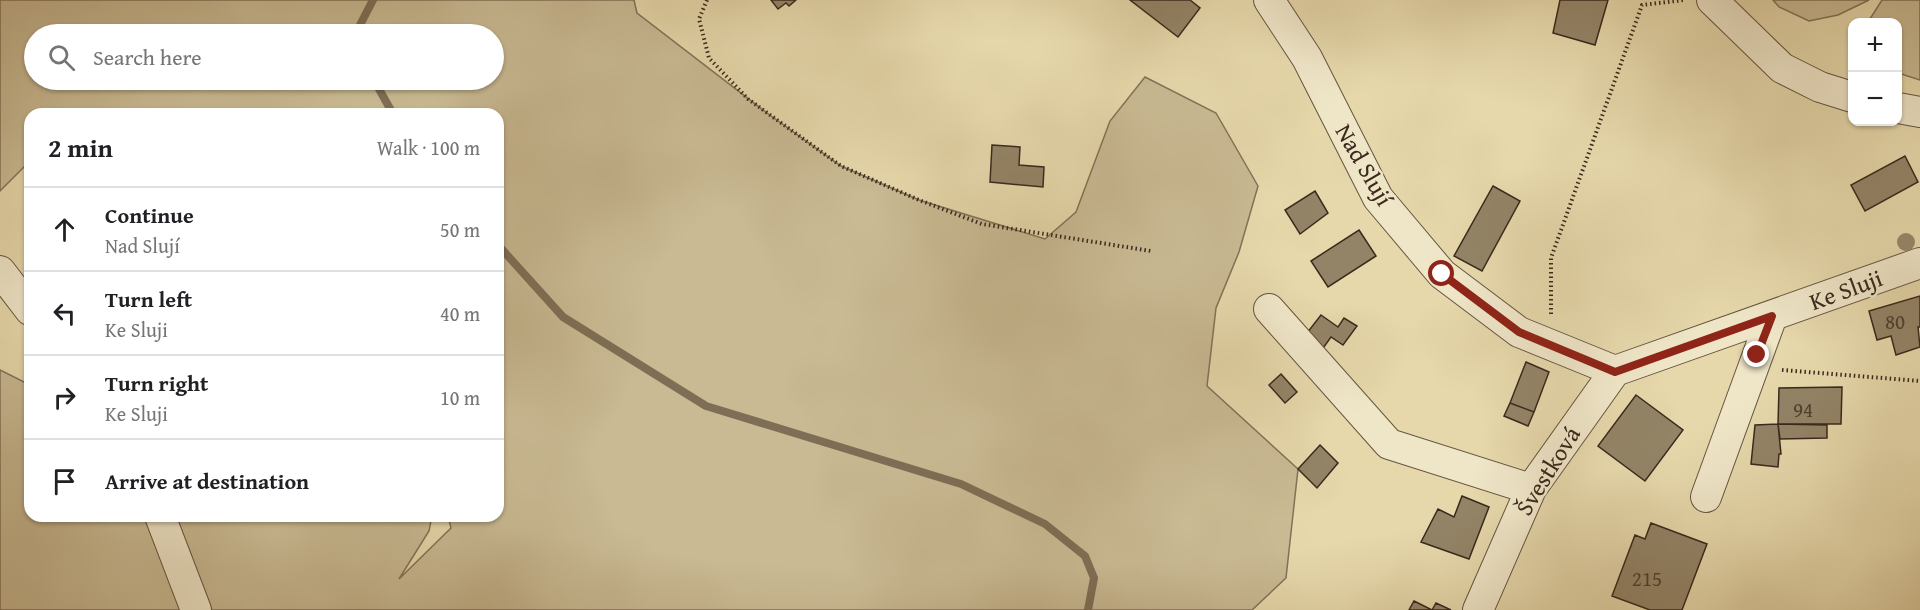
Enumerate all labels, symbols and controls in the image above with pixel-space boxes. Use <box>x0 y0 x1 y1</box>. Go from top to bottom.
map controls <box>1848 18 1902 126</box>
button: + <box>1848 18 1902 72</box>
search box <box>24 24 504 90</box>
icon: search <box>45 41 78 74</box>
text: Search here <box>93 41 202 73</box>
button: − <box>1848 72 1902 126</box>
street label: Nad Slují <box>1327 117 1403 213</box>
text: 2 min <box>48 128 113 167</box>
text: Walk · 100 m <box>377 133 480 162</box>
text: Continue <box>105 199 194 231</box>
icon: ahead <box>48 213 81 246</box>
text: 50 m <box>440 215 480 244</box>
text: Nad Slují <box>105 231 180 260</box>
route start <box>1428 260 1454 286</box>
street label: Ke Sluji <box>1804 260 1887 319</box>
text: Turn left <box>105 283 192 315</box>
icon: left <box>48 297 81 330</box>
text: 40 m <box>440 299 480 328</box>
house number: 80 <box>1885 306 1905 337</box>
text: Ke Sluji <box>105 315 168 344</box>
route end <box>1743 341 1769 367</box>
text: Turn right <box>105 367 208 399</box>
icon: right <box>48 381 81 414</box>
text: 10 m <box>440 383 480 412</box>
house number: 94 <box>1793 394 1813 425</box>
text: Ke Sluji <box>105 399 168 428</box>
street label: Švestková <box>1506 419 1589 522</box>
icon: arrive <box>48 465 81 498</box>
text: Arrive at destination <box>105 465 309 497</box>
house number: 215 <box>1632 563 1662 594</box>

